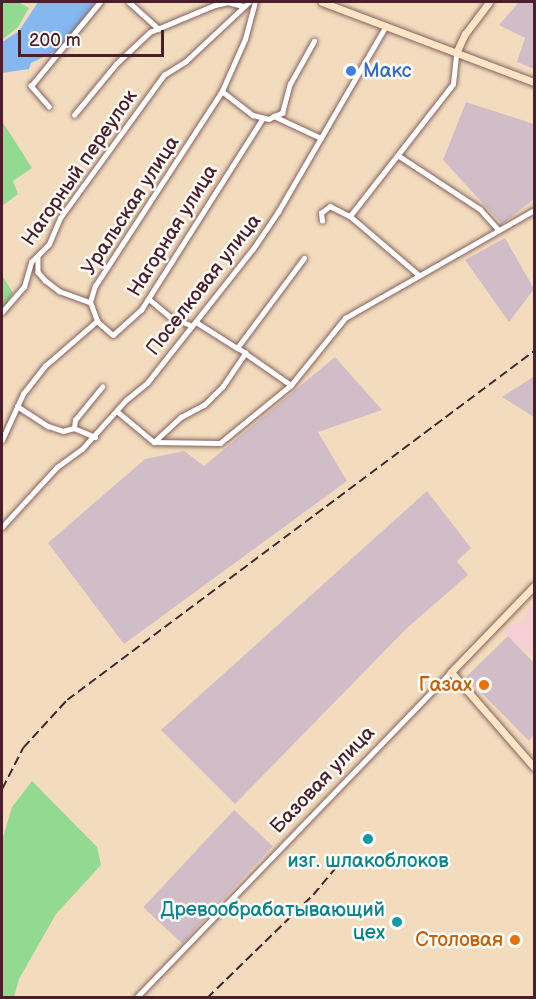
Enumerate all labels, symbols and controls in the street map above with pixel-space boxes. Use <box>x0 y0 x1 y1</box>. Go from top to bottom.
scale bar <box>21 18 166 56</box>
text: 200 m <box>29 30 81 51</box>
place label: Макс <box>363 59 412 83</box>
marker: Макс <box>344 64 358 78</box>
street label: Нагорный переулок <box>17 85 143 251</box>
street label: Уральская улица <box>77 132 185 280</box>
street label: Нагорная улица <box>123 161 223 301</box>
street label: Поселковая улица <box>141 210 267 360</box>
place label: Газах <box>419 673 472 697</box>
marker: Газах <box>477 678 491 692</box>
street label: Базовая улица <box>266 721 380 839</box>
marker: изг. шлакоблоков <box>361 832 375 846</box>
place label: изг. шлакоблоков <box>287 849 449 873</box>
place label: Древообрабатывающий цех <box>160 898 385 945</box>
marker: Древообрабатывающий цех <box>390 915 404 929</box>
place label: Столовая <box>415 928 503 952</box>
marker: Столовая <box>508 933 522 947</box>

